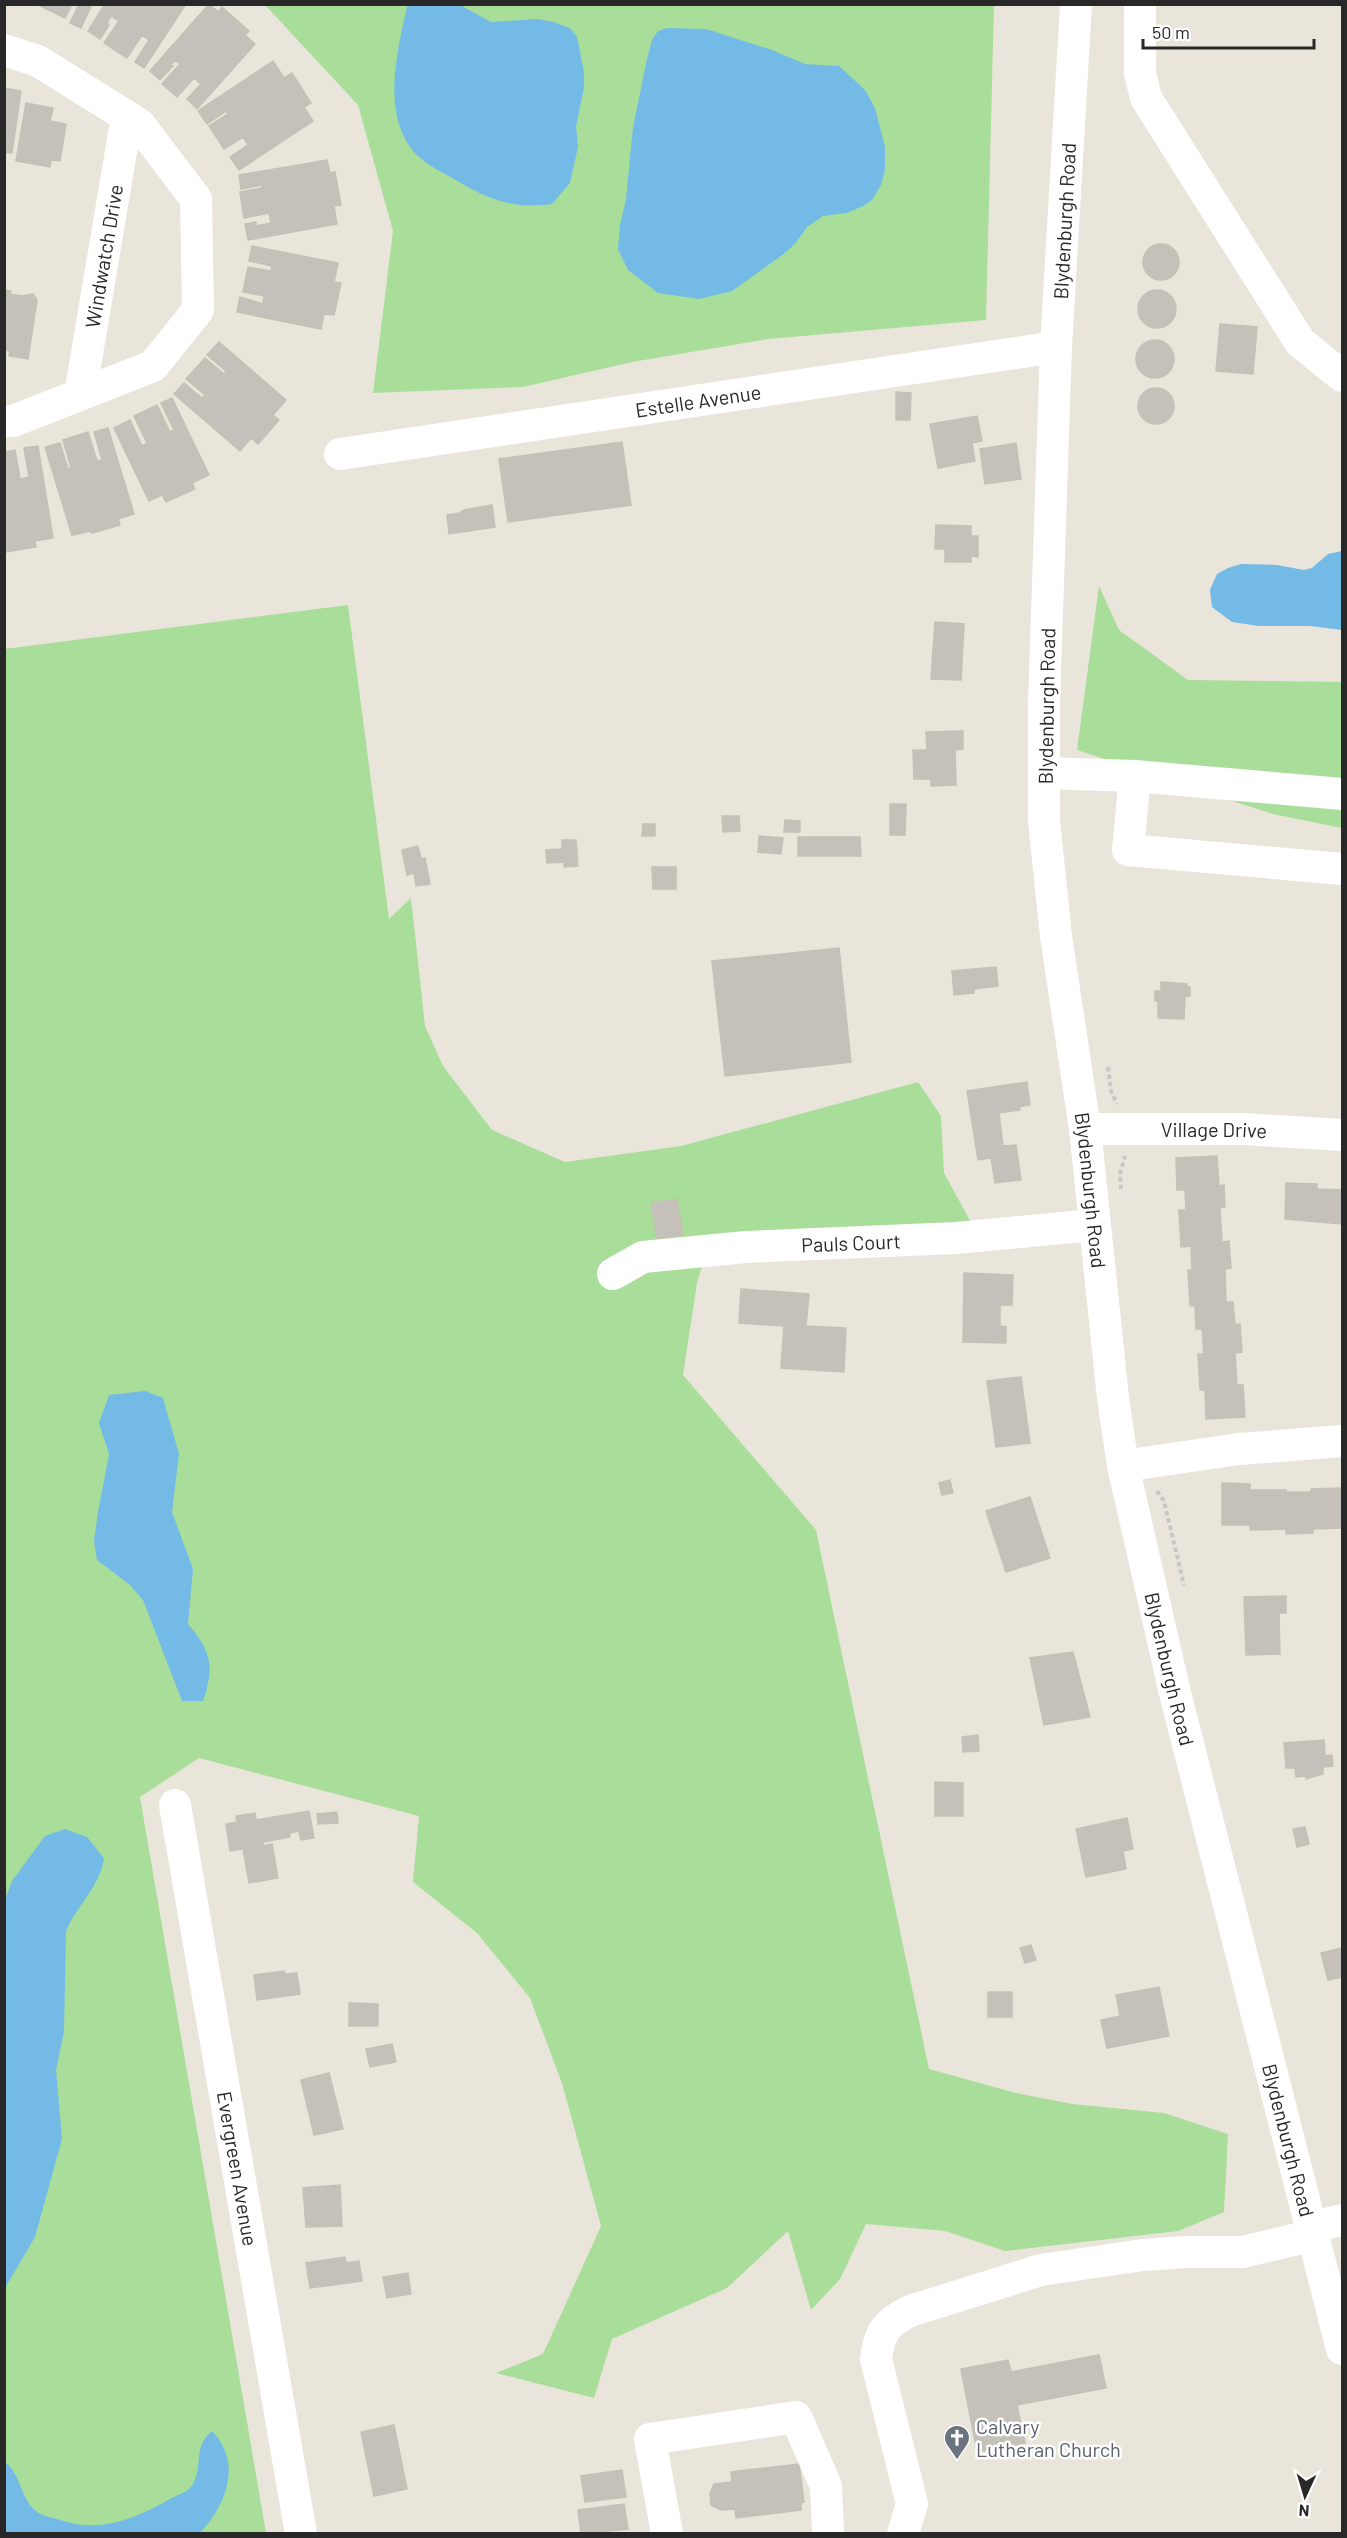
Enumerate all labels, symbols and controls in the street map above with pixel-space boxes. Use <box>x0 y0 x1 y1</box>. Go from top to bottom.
scale bar <box>1143 12 1314 50</box>
text: 50 m <box>1152 21 1190 43</box>
street label: Blydenburgh Road <box>1048 142 1080 300</box>
street label: Windwatch Drive <box>80 182 127 330</box>
street label: Estelle Avenue <box>634 379 763 422</box>
street label: Blydenburgh Road <box>1033 627 1059 785</box>
street label: Blydenburgh Road <box>1071 1110 1111 1269</box>
street label: Village Drive <box>1161 1117 1268 1142</box>
street label: Pauls Court <box>801 1228 901 1257</box>
street label: Blydenburgh Road <box>1140 1590 1200 1748</box>
street label: Blydenburgh Road <box>1258 2061 1320 2219</box>
street label: Evergreen Avenue <box>213 2089 263 2248</box>
place label: Calvary Lutheran Church <box>976 2414 1121 2461</box>
church icon: Calvary Lutheran Church <box>942 2423 972 2461</box>
north arrow <box>1275 2466 1335 2526</box>
text: N <box>1298 2502 1310 2521</box>

